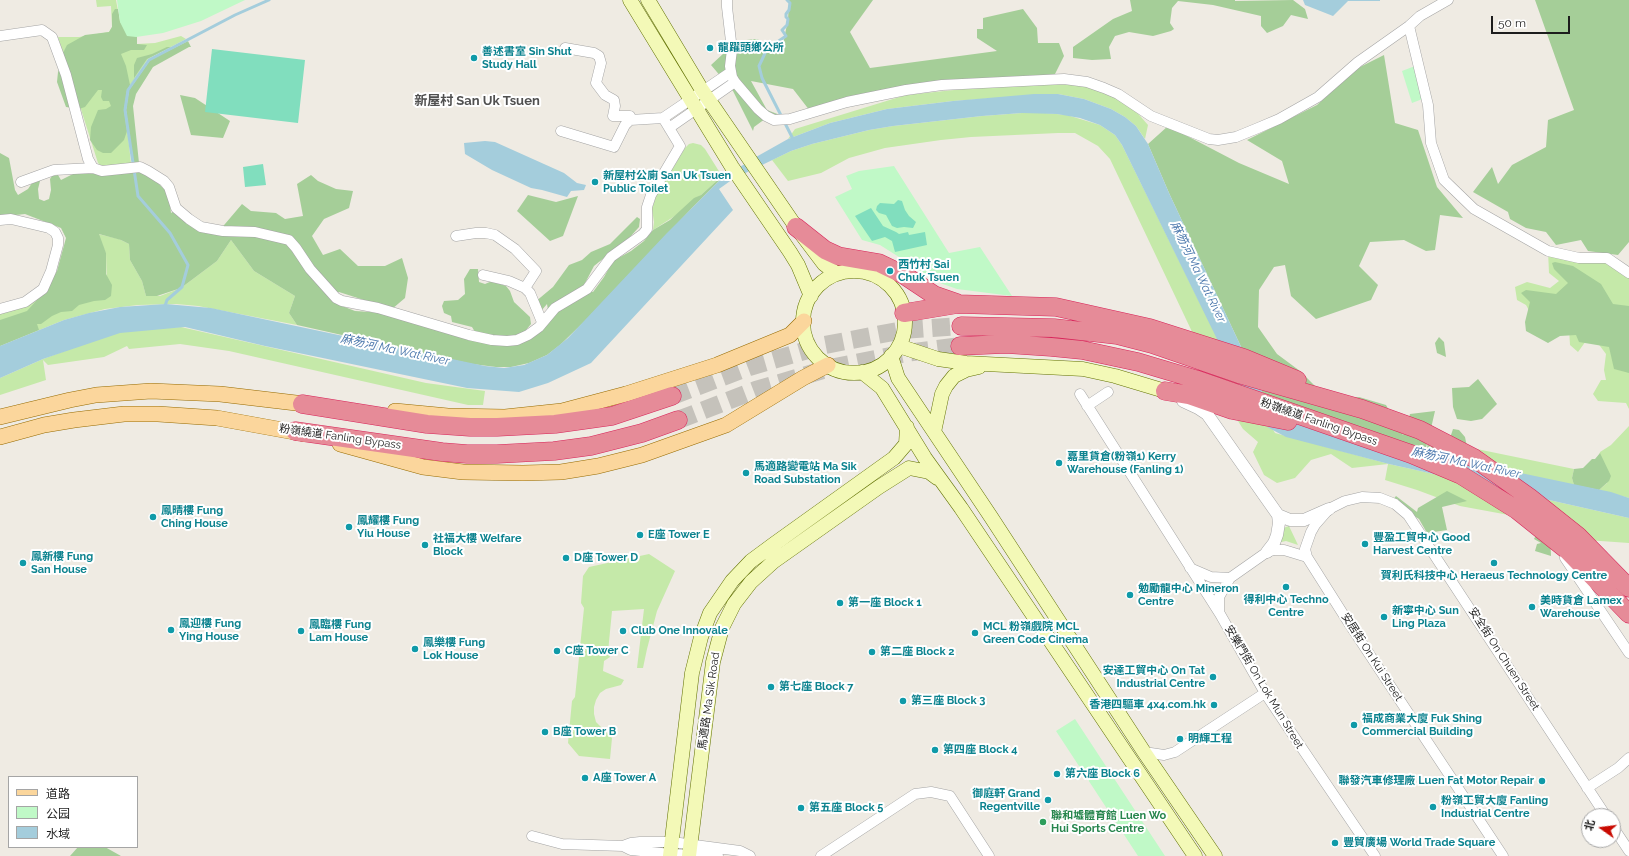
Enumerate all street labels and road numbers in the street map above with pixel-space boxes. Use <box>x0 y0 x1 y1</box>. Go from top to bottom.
street label: 粉嶺繞道 Fanling Bypass <box>1259 396 1379 448</box>
street label: 粉嶺繞道 Fanling Bypass <box>278 422 402 452</box>
street label: 安全街 On Chuen Street <box>1466 605 1542 713</box>
street label: 安居街 On Kui Street <box>1339 610 1405 704</box>
street label: 安樂門街 On Lok Mun Street <box>1222 623 1306 751</box>
street label: 馬適路 Ma Sik Road <box>696 651 722 751</box>

